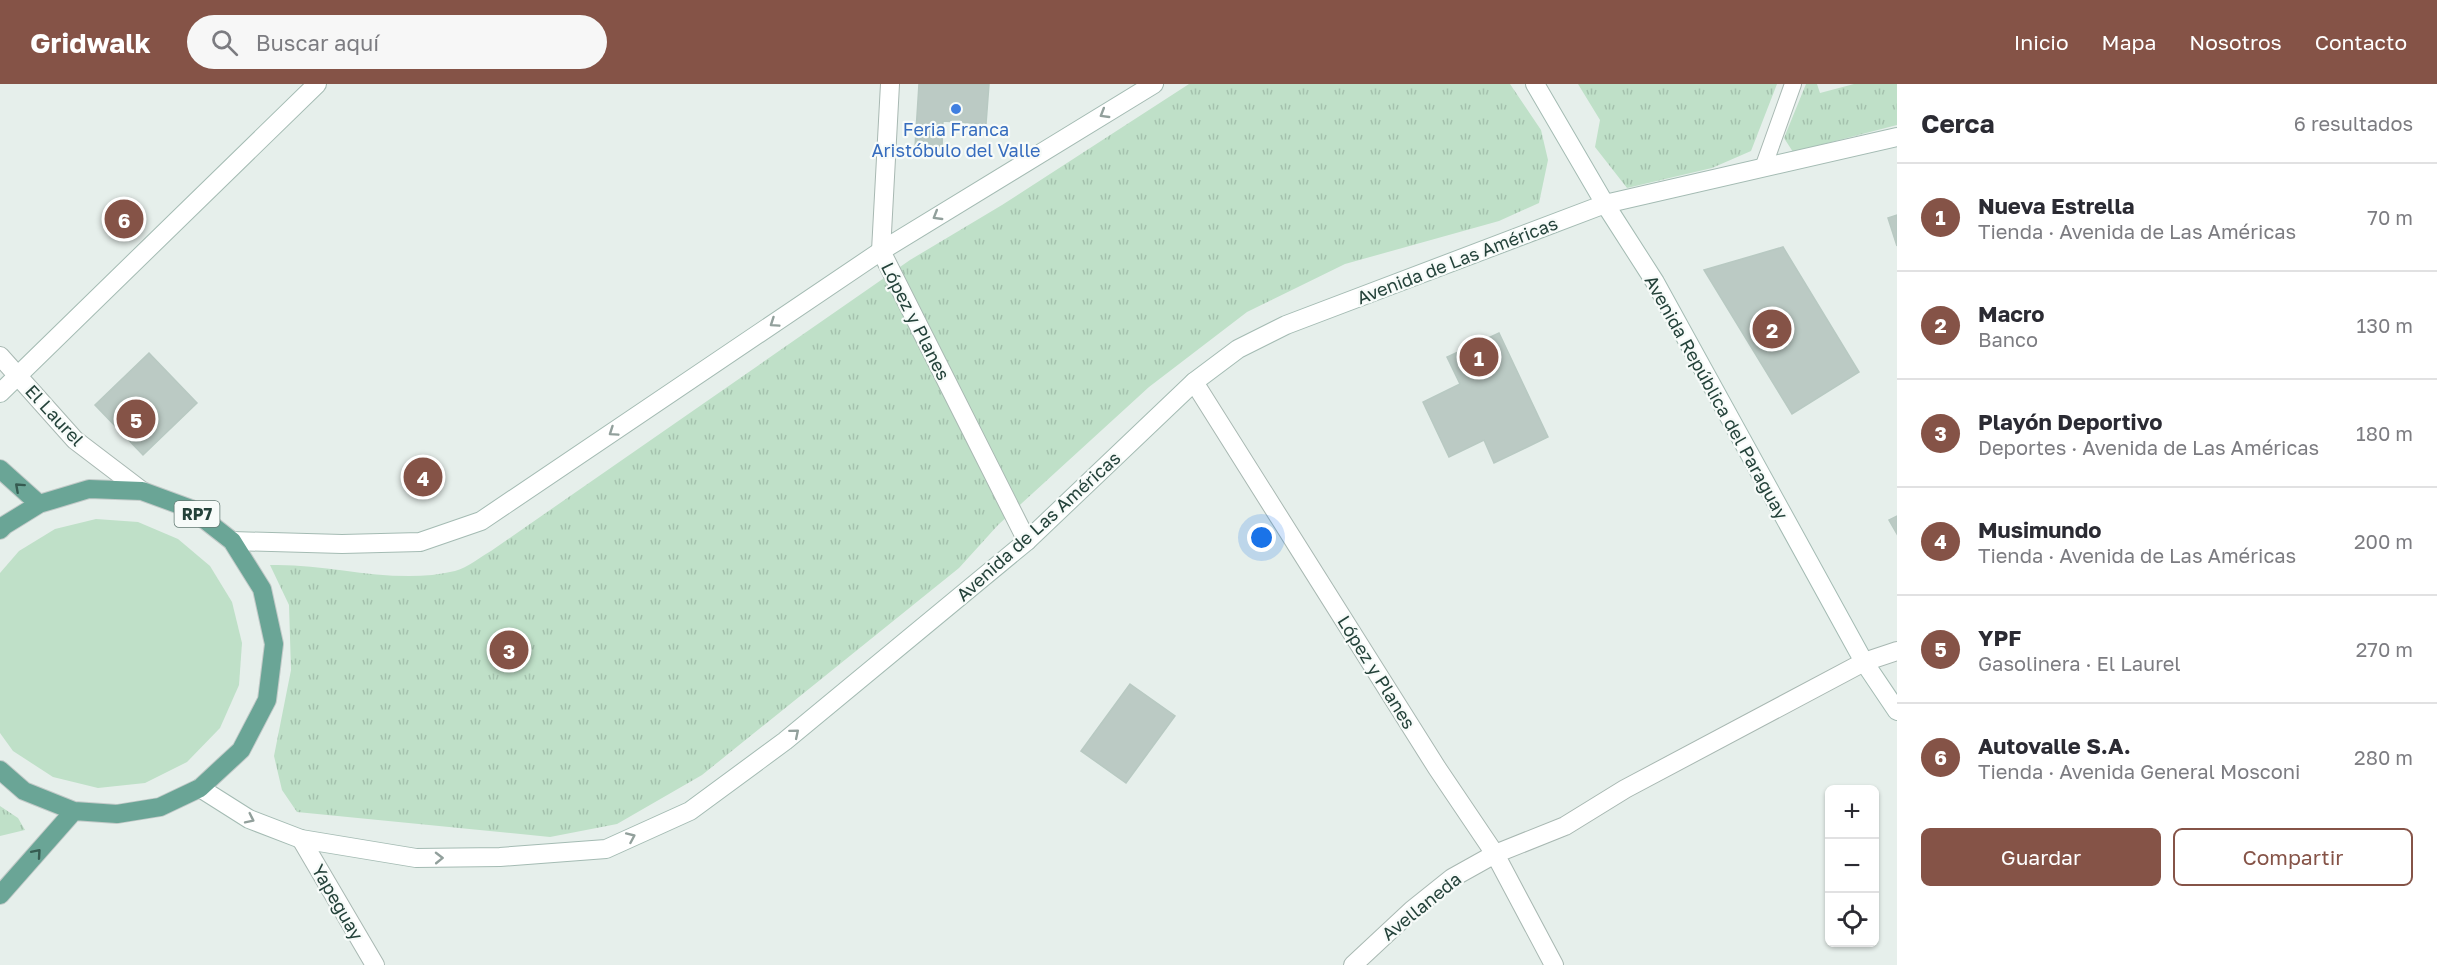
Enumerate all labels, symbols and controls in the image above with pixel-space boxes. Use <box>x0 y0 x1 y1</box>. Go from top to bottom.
search box <box>187 15 607 69</box>
text: Gridwalk <box>30 26 151 59</box>
icon: search <box>208 26 241 59</box>
text: Buscar aquí <box>256 29 379 56</box>
text: Inicio <box>2014 29 2069 55</box>
text: Mapa <box>2102 29 2156 55</box>
text: Nosotros <box>2189 29 2282 55</box>
text: Contacto <box>2315 29 2407 55</box>
marker: Feria Franca Aristóbulo del Valle <box>949 102 963 116</box>
one-way arrow <box>1100 107 1110 119</box>
text: Cerca <box>1921 108 1995 139</box>
text: 6 resultados <box>2294 111 2413 135</box>
place label: Feria Franca Aristóbulo del Valle <box>872 118 1040 161</box>
text: Nueva Estrella <box>1978 192 2135 219</box>
pin: 6 <box>104 196 144 242</box>
text: 1 <box>1935 205 1946 229</box>
text: 70 m <box>2367 205 2413 229</box>
one-way arrow <box>933 209 943 221</box>
street label: Avenida de Las Américas <box>1354 212 1560 308</box>
text: Tienda · Avenida de Las Américas <box>1978 219 2296 243</box>
street label: López y Planes <box>877 258 955 384</box>
street label: Avenida República del Paraguay <box>1641 271 1793 523</box>
text: Macro <box>1978 300 2044 327</box>
pin: 2 <box>1752 306 1792 352</box>
text: 2 <box>1934 313 1947 337</box>
text: 130 m <box>2357 313 2413 337</box>
one-way arrow <box>770 316 781 327</box>
text: Banco <box>1978 327 2038 351</box>
pin: 1 <box>1460 334 1498 380</box>
street label: El Laurel <box>21 380 89 450</box>
pin: 5 <box>116 396 156 442</box>
text: Playón Deportivo <box>1978 408 2163 435</box>
text: 3 <box>1934 421 1947 445</box>
text: 180 m <box>2356 421 2413 445</box>
one-way arrow <box>608 425 619 436</box>
text: Deportes · Avenida de Las Américas <box>1978 435 2319 459</box>
street label: Avenida de Las Américas <box>951 446 1125 606</box>
pin: 4 <box>404 454 442 500</box>
one-way arrow <box>16 483 26 494</box>
road number: RP7 <box>174 501 220 527</box>
text: Musimundo <box>1978 516 2101 543</box>
your location <box>1247 523 1276 552</box>
text: 4 <box>1934 529 1947 553</box>
text: 200 m <box>2354 529 2413 553</box>
text: Tienda · Avenida de Las Américas <box>1978 543 2296 567</box>
street label: López y Planes <box>1333 611 1421 733</box>
text: YPF <box>1978 624 2021 651</box>
pin: 3 <box>490 628 528 672</box>
text: 5 <box>1934 637 1947 661</box>
text: 270 m <box>2356 637 2413 661</box>
text: Gasolinera · El Laurel <box>1978 651 2181 675</box>
one-way arrow <box>788 729 799 740</box>
text: Autovalle S.A. <box>1978 732 2131 759</box>
text: 6 <box>1934 745 1947 769</box>
text: 280 m <box>2354 745 2413 769</box>
text: Tienda · Avenida General Mosconi <box>1978 759 2300 783</box>
map controls <box>1825 785 1879 947</box>
button: + <box>1825 785 1879 839</box>
one-way arrow <box>243 811 254 823</box>
button: Guardar <box>1921 828 2161 886</box>
button: Compartir <box>2173 828 2413 886</box>
one-way arrow <box>625 833 636 845</box>
button: − <box>1825 839 1879 893</box>
one-way arrow <box>30 849 41 860</box>
one-way arrow <box>435 852 444 864</box>
street label: Yapeguay <box>308 860 368 944</box>
street label: Avellaneda <box>1377 867 1465 945</box>
button: locate <box>1825 893 1879 947</box>

